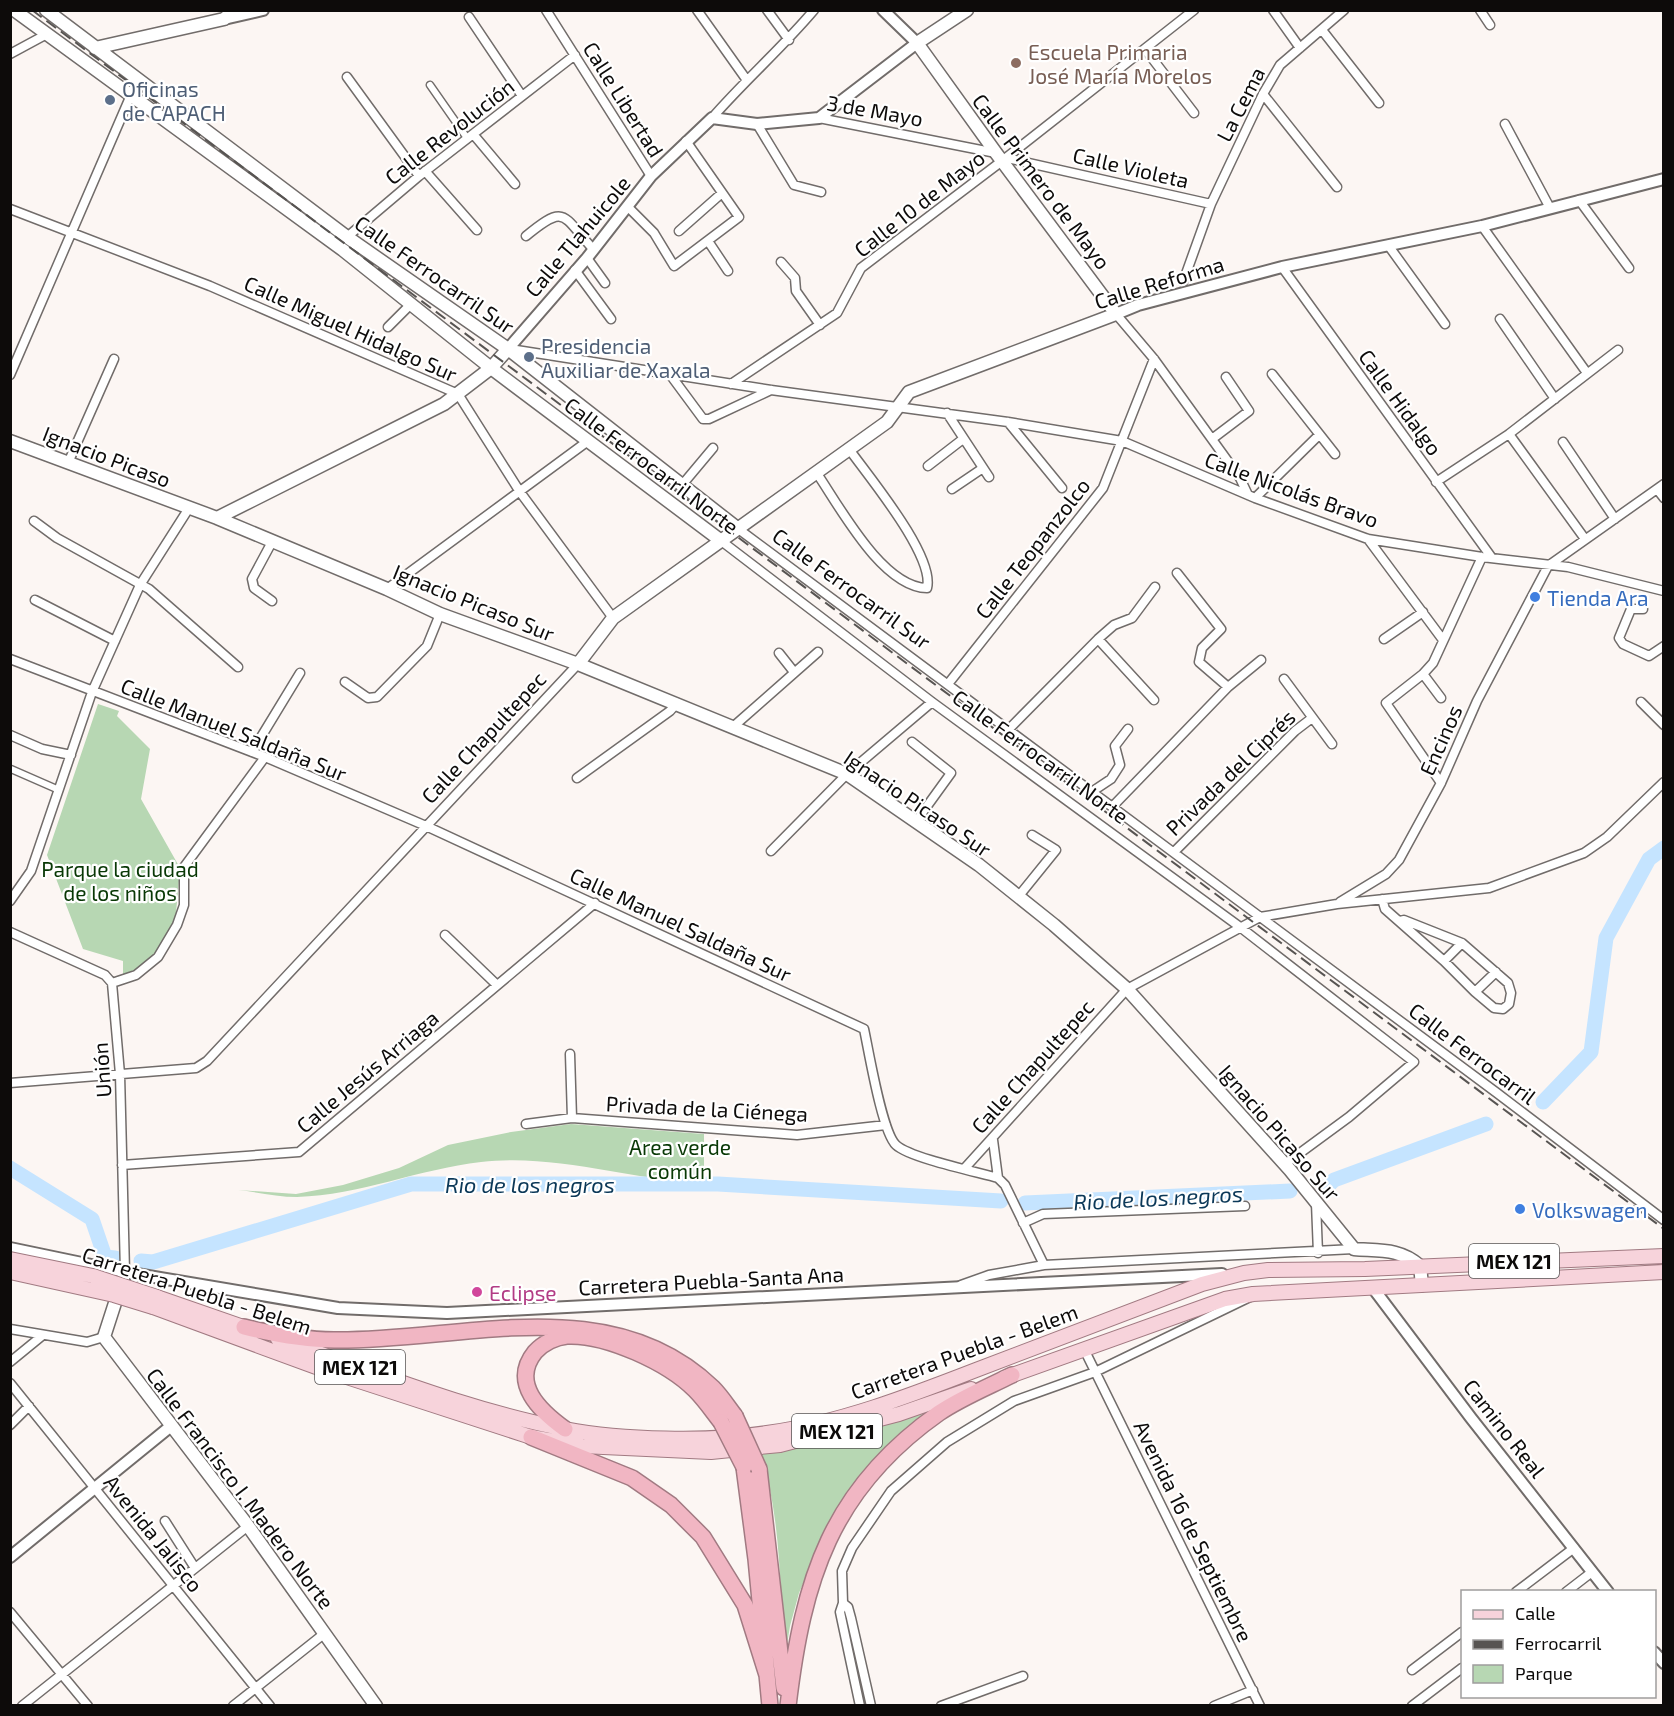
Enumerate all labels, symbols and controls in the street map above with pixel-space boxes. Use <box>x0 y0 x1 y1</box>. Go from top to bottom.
street label: Calle Libertad <box>579 37 669 161</box>
place label: Escuela Primaria José María Morelos <box>1028 39 1212 88</box>
marker: Escuela Primaria José María Morelos <box>1009 56 1023 70</box>
street label: La Cema <box>1211 63 1269 145</box>
street label: Calle Revolución <box>380 73 518 189</box>
place label: Oficinas de CAPACH <box>122 76 226 125</box>
street label: Calle Primero de Mayo <box>968 88 1116 274</box>
street label: 3 de Mayo <box>825 89 925 131</box>
marker: Oficinas de CAPACH <box>103 93 117 107</box>
street label: Calle Violeta <box>1071 142 1191 192</box>
street label: Calle 10 de Mayo <box>849 144 989 262</box>
street label: Calle Tlahuicole <box>519 170 635 302</box>
street label: Calle Ferrocarril Sur <box>350 210 520 339</box>
street label: Calle Reforma <box>1091 250 1227 314</box>
street label: Calle Miguel Hidalgo Sur <box>241 270 462 387</box>
place label: Presidencia Auxiliar de Xaxala <box>541 333 711 382</box>
street label: Calle Hidalgo <box>1354 344 1448 460</box>
marker: Presidencia Auxiliar de Xaxala <box>522 350 536 364</box>
street label: Calle Ferrocarril Norte <box>560 391 744 539</box>
street label: Ignacio Picaso <box>39 420 175 492</box>
street label: Calle Nicolás Bravo <box>1202 446 1382 532</box>
street label: Calle Teopanzolco <box>969 473 1095 623</box>
street label: Calle Ferrocarril Sur <box>768 522 936 654</box>
street label: Ignacio Picaso Sur <box>390 558 559 646</box>
place label: Tienda Ara <box>1547 585 1649 610</box>
marker: Tienda Ara <box>1528 590 1542 604</box>
street label: Calle Chapultepec <box>416 666 550 808</box>
street label: Calle Manuel Saldaña Sur <box>117 672 351 786</box>
street label: Calle Ferrocarril Norte <box>948 684 1134 828</box>
street label: Encinos <box>1413 701 1467 779</box>
street label: Privada del Ciprés <box>1160 704 1300 840</box>
street label: Ignacio Picaso Sur <box>840 745 997 862</box>
park label: Parque la ciudad de los niños <box>41 856 199 905</box>
street label: Calle Manuel Saldaña Sur <box>566 862 796 987</box>
street label: Calle Chapultepec <box>966 994 1098 1138</box>
street label: Calle Ferrocarril <box>1404 997 1542 1109</box>
street label: Calle Jesús Arriaga <box>291 1004 443 1138</box>
street label: Unión <box>87 1041 115 1099</box>
street label: Ignacio Picaso Sur <box>1214 1059 1346 1205</box>
street label: Privada de la Ciénega <box>605 1090 809 1126</box>
park label: Area verde común <box>629 1134 731 1183</box>
water label: Rio de los negros <box>445 1171 615 1197</box>
water label: Rio de los negros <box>1073 1180 1243 1214</box>
place label: Volkswagen <box>1532 1197 1647 1222</box>
marker: Volkswagen <box>1513 1202 1527 1216</box>
street label: Carretera Puebla - Belem <box>79 1241 315 1339</box>
road number: MEX 121 <box>1469 1244 1559 1278</box>
street label: Carretera Puebla-Santa Ana <box>578 1261 844 1299</box>
place label: Eclipse <box>489 1280 557 1305</box>
marker: Eclipse <box>470 1285 484 1299</box>
street label: Carretera Puebla - Belem <box>847 1298 1081 1404</box>
road number: MEX 121 <box>315 1350 405 1384</box>
street label: Calle Francisco I. Madero Norte <box>142 1363 340 1613</box>
street label: Camino Real <box>1459 1374 1552 1483</box>
road number: MEX 121 <box>792 1414 882 1448</box>
street label: Avenida 16 de Septiembre <box>1129 1416 1259 1646</box>
street label: Avenida Jalisco <box>99 1470 209 1596</box>
legend <box>1461 1590 1656 1698</box>
text: Calle <box>1515 1602 1556 1624</box>
text: Ferrocarril <box>1515 1632 1602 1654</box>
text: Parque <box>1515 1662 1573 1684</box>

